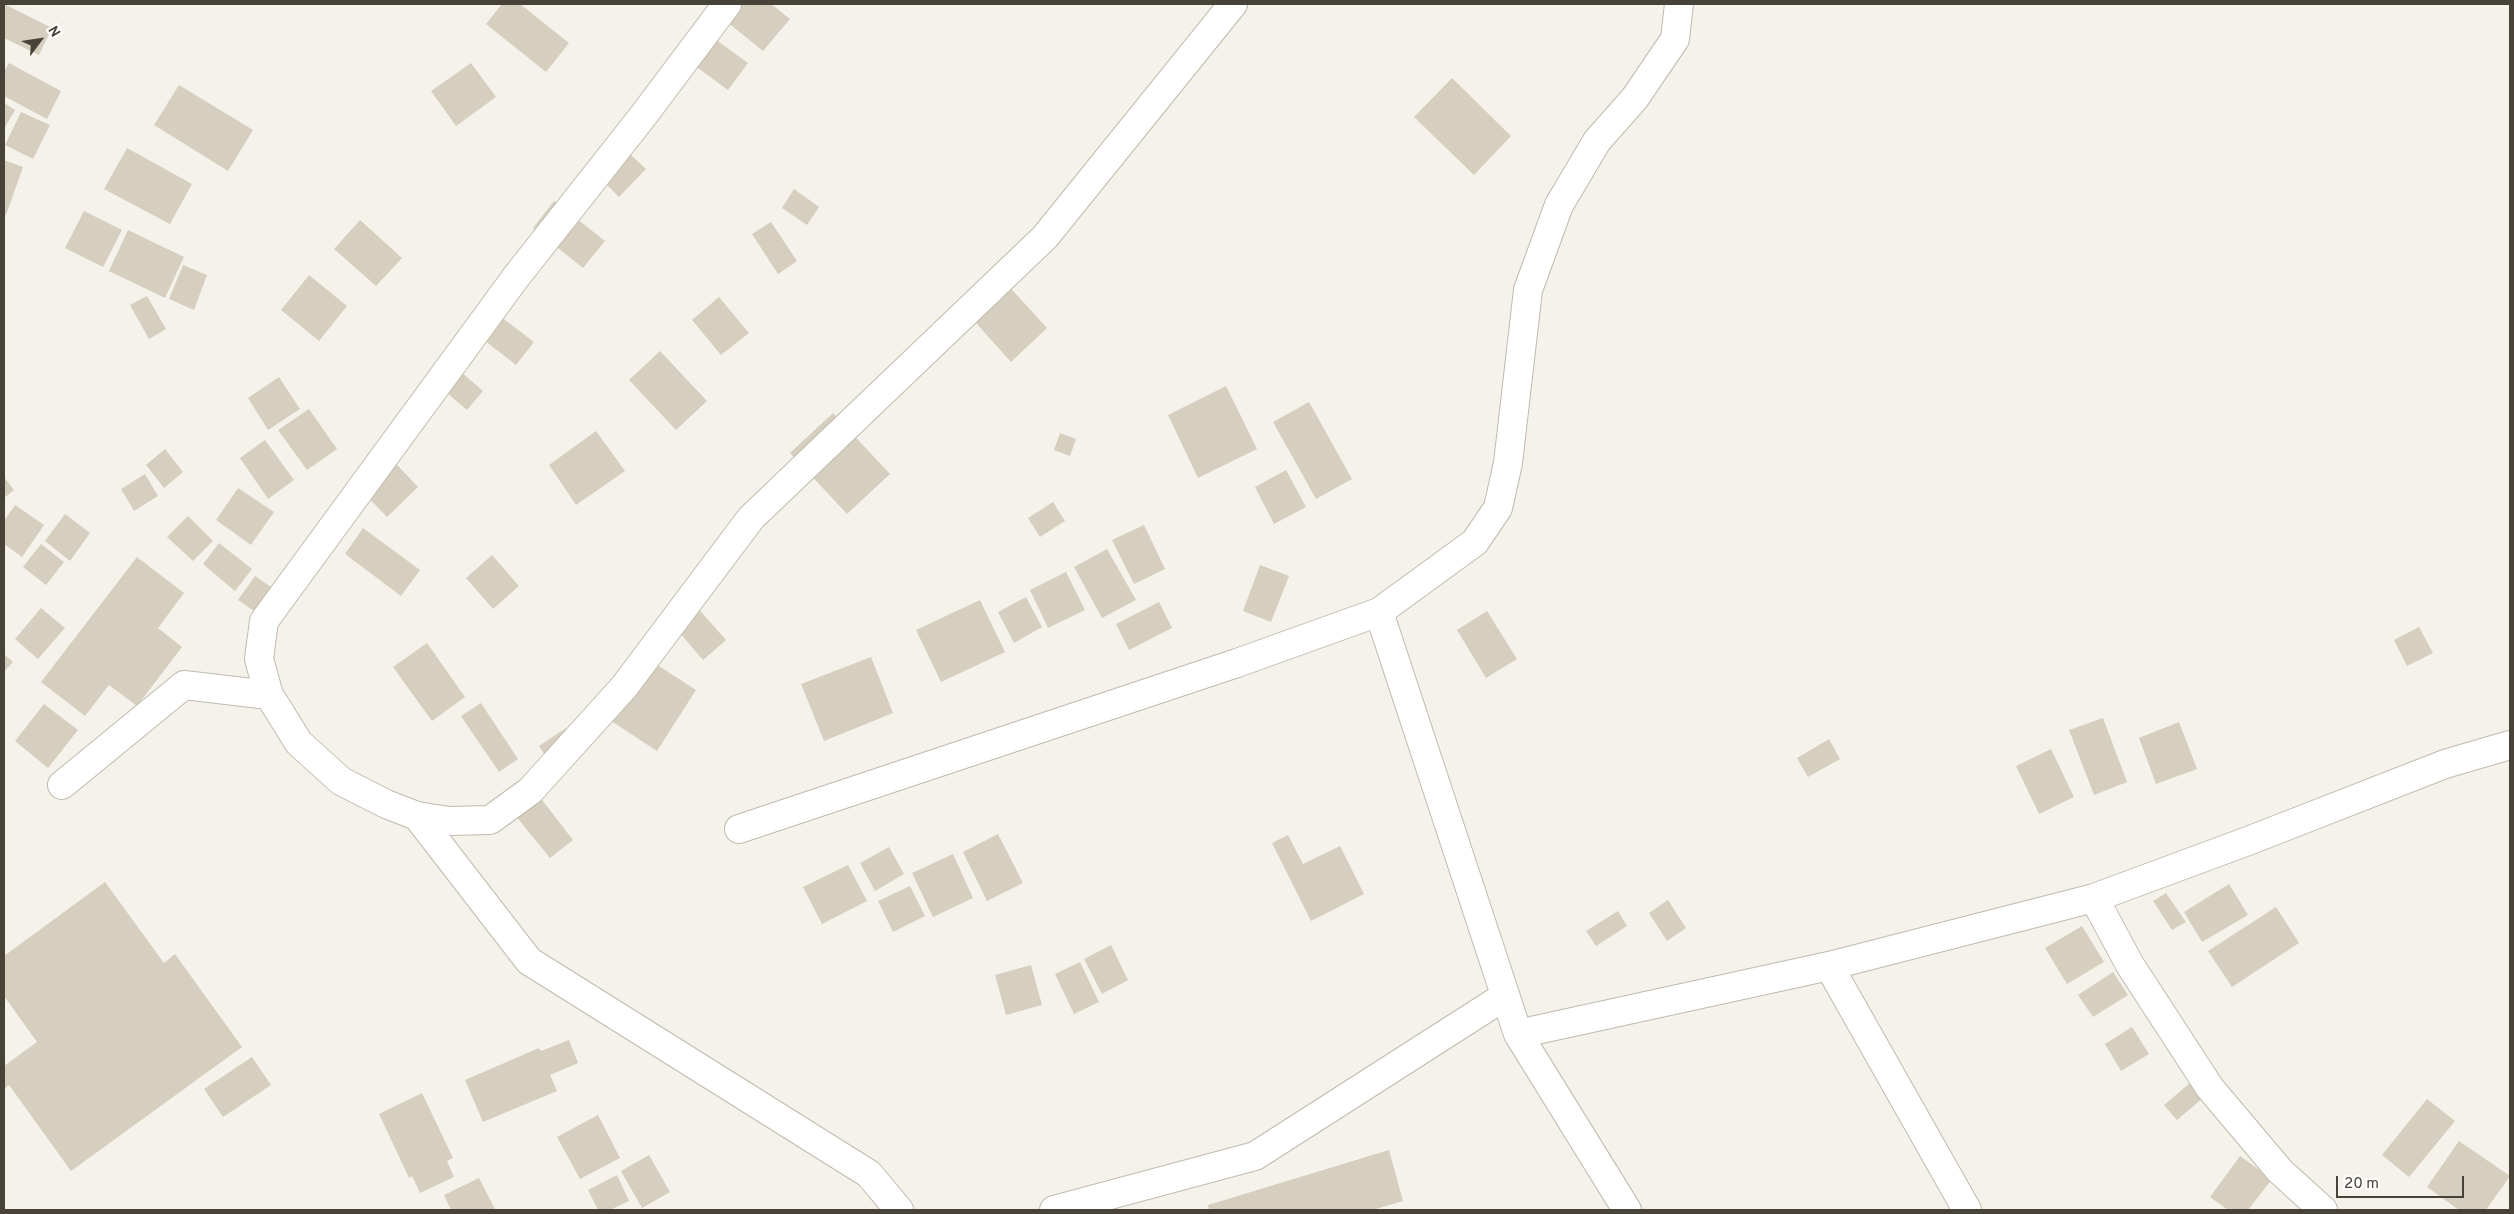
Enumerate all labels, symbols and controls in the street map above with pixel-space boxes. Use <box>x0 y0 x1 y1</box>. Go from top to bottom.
north arrow <box>15 15 65 65</box>
text: N <box>43 23 63 41</box>
scale bar <box>2339 1166 2466 1198</box>
text: 20 m <box>2344 1175 2379 1194</box>

